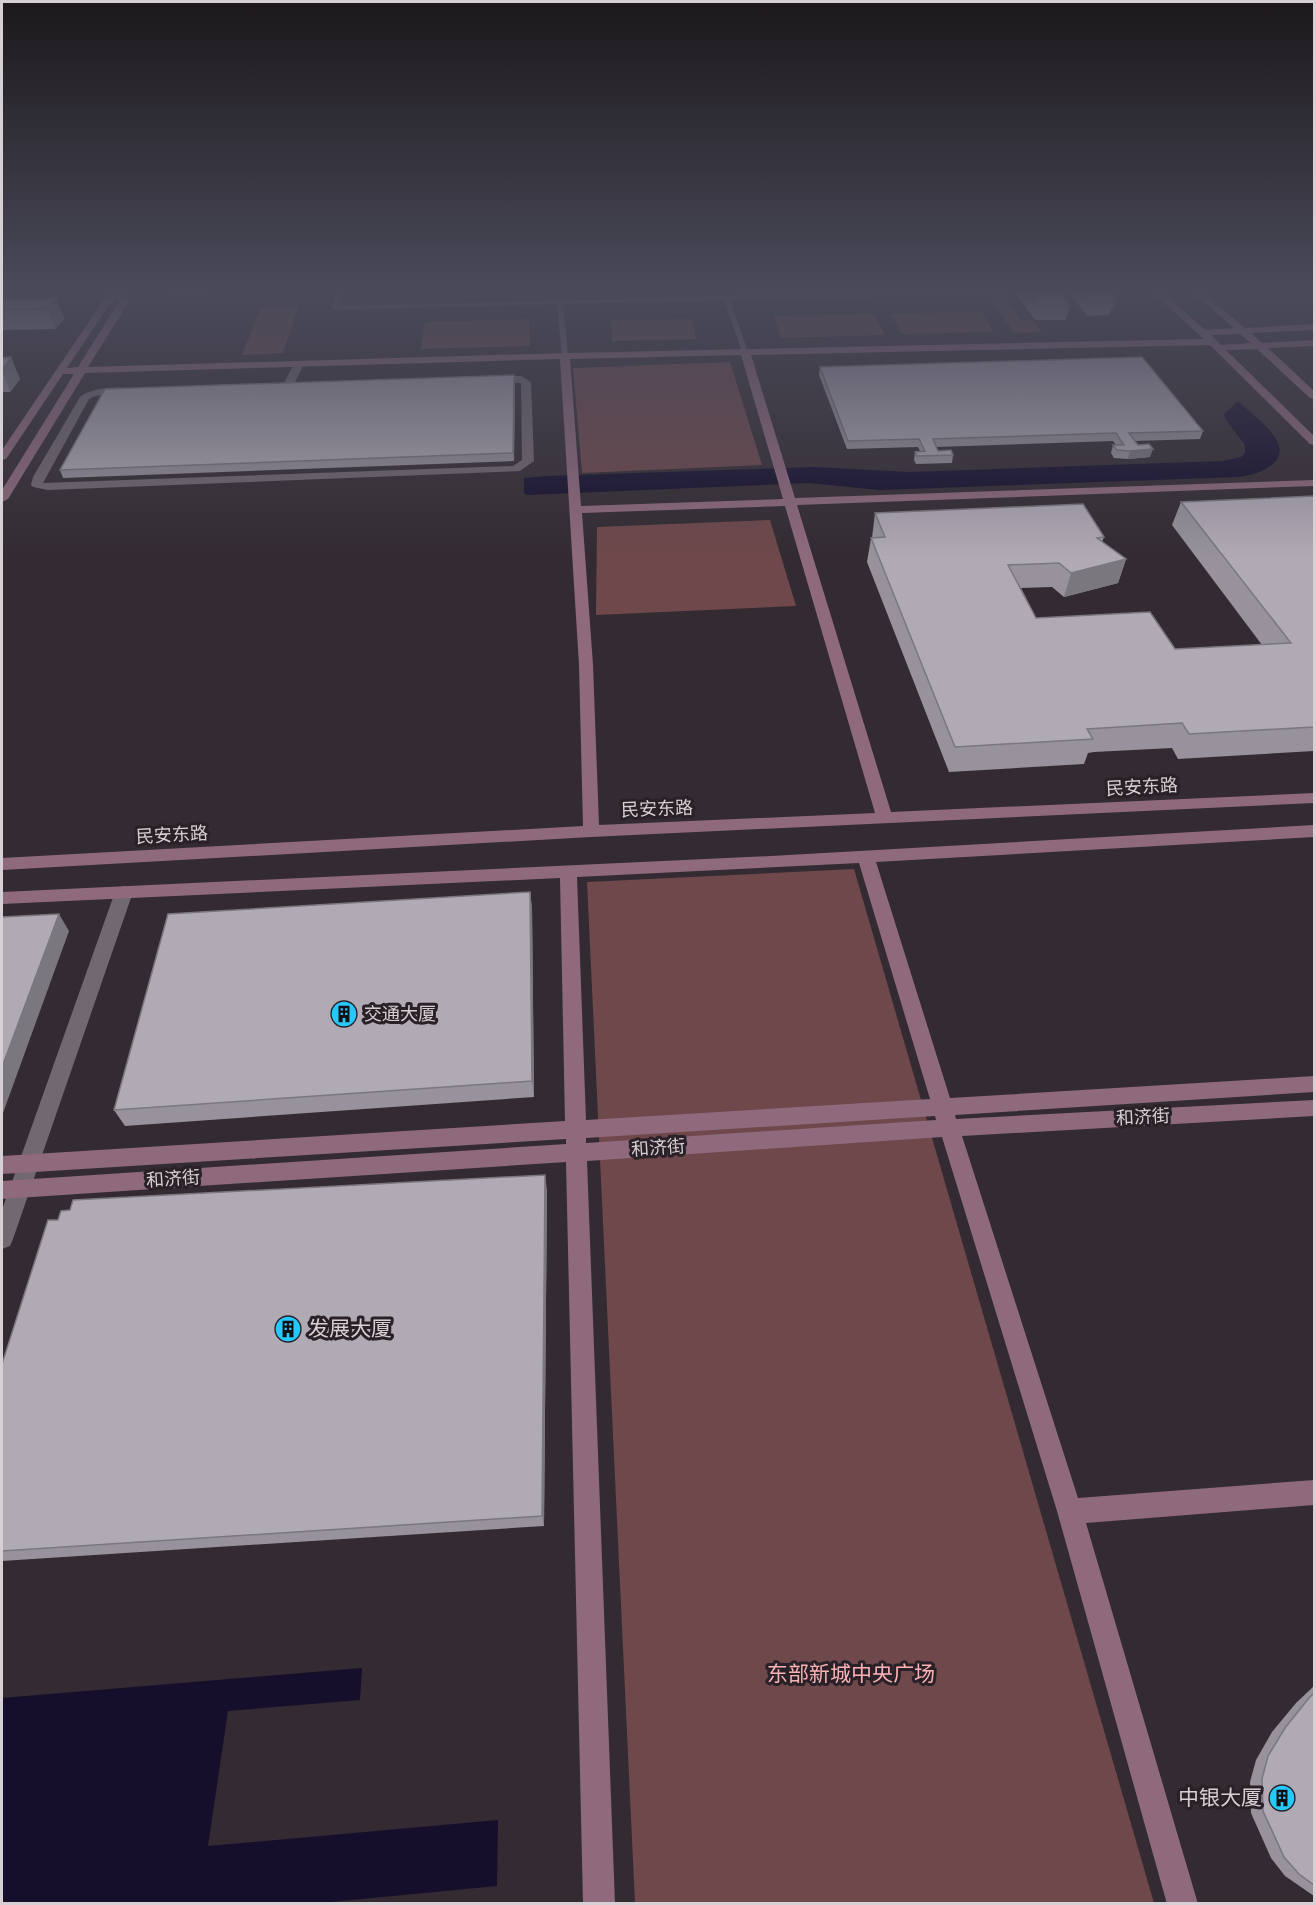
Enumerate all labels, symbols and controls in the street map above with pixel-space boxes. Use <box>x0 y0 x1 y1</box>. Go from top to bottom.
street label: 民安东路 <box>1106 775 1179 800</box>
street label: 民安东路 <box>621 798 693 821</box>
street label: 民安东路 <box>136 823 209 848</box>
building icon: 交通大厦 <box>329 999 359 1029</box>
place label: 交通大厦 <box>364 1004 436 1025</box>
street label: 和济街 <box>1116 1106 1171 1129</box>
street label: 和济街 <box>630 1136 686 1161</box>
street label: 和济街 <box>145 1167 201 1192</box>
building icon: 发展大厦 <box>273 1314 303 1344</box>
place label: 发展大厦 <box>308 1317 392 1342</box>
park label: 东部新城中央广场 <box>767 1662 935 1687</box>
building icon: 中银大厦 <box>1267 1783 1297 1813</box>
place label: 中银大厦 <box>1178 1786 1262 1811</box>

